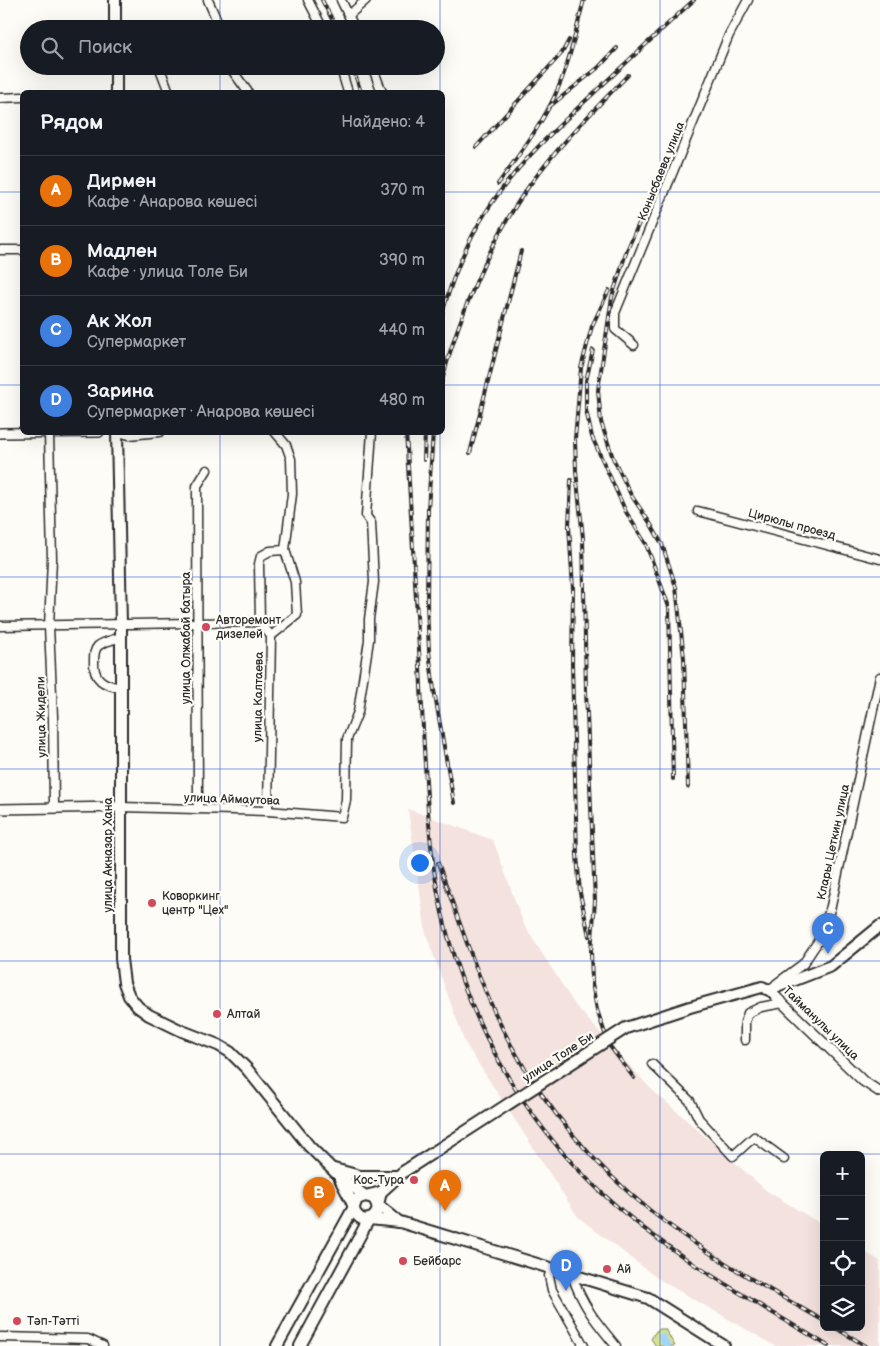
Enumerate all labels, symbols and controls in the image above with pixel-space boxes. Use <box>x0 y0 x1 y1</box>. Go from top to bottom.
search box <box>20 20 445 75</box>
icon: search <box>38 34 66 62</box>
text: Поиск <box>78 36 132 59</box>
text: Рядом <box>40 110 103 135</box>
text: Найдено: 4 <box>341 113 425 132</box>
street label: Конысбаева улица <box>635 119 688 223</box>
text: Дирмен <box>87 170 156 193</box>
text: A <box>51 181 61 200</box>
text: 370 m <box>380 181 425 200</box>
text: Кафе · Анарова көшесі <box>87 193 257 212</box>
text: Мадлен <box>87 240 157 263</box>
text: B <box>50 251 62 270</box>
text: 390 m <box>379 251 425 270</box>
text: Кафе · улица Толе Би <box>87 263 248 282</box>
text: Ак Жол <box>87 310 152 333</box>
text: C <box>50 321 62 340</box>
text: 440 m <box>379 321 425 340</box>
text: Супермаркет <box>87 333 186 352</box>
text: Зарина <box>87 380 154 403</box>
text: D <box>50 391 62 410</box>
text: 480 m <box>379 391 425 410</box>
text: Супермаркет · Анарова көшесі <box>87 403 315 422</box>
street label: Цирюлы проезд <box>747 506 838 544</box>
street label: улица Олжабай батыра <box>179 572 194 704</box>
place label: Авторемонт дизелей <box>215 613 282 642</box>
marker: Авторемонт дизелей <box>200 621 212 633</box>
street label: улица Калтаева <box>250 652 267 742</box>
street label: улица Жидели <box>33 676 50 758</box>
street label: Клары Цеткин улица <box>814 783 853 901</box>
street label: улица Аймаутова <box>184 790 280 809</box>
street label: улица Акназар Хана <box>101 797 116 913</box>
your location <box>407 850 433 876</box>
place label: Коворкинг центр "Цех" <box>162 889 228 918</box>
marker: Коворкинг центр "Цех" <box>146 897 158 909</box>
pin: C <box>812 913 844 954</box>
street label: Тайманулы улица <box>779 983 862 1064</box>
place label: Алтай <box>226 1007 261 1022</box>
marker: Алтай <box>211 1008 223 1020</box>
street label: улица Толе Би <box>520 1029 596 1086</box>
map controls <box>820 1151 865 1331</box>
button: + <box>820 1151 865 1196</box>
pin: A <box>429 1170 461 1211</box>
place label: Кос-Тура <box>353 1173 404 1188</box>
marker: Кос-Тура <box>408 1174 420 1186</box>
pin: B <box>303 1177 335 1218</box>
button: − <box>820 1196 865 1241</box>
button: locate <box>820 1241 865 1286</box>
pin: D <box>550 1250 582 1291</box>
place label: Бейбарс <box>413 1254 461 1269</box>
marker: Бейбарс <box>397 1255 409 1267</box>
place label: Ай <box>616 1262 631 1277</box>
marker: Ай <box>601 1263 613 1275</box>
button: layers <box>820 1286 865 1331</box>
place label: Тәп-Тәтті <box>27 1314 80 1329</box>
marker: Тәп-Тәтті <box>11 1315 23 1327</box>

